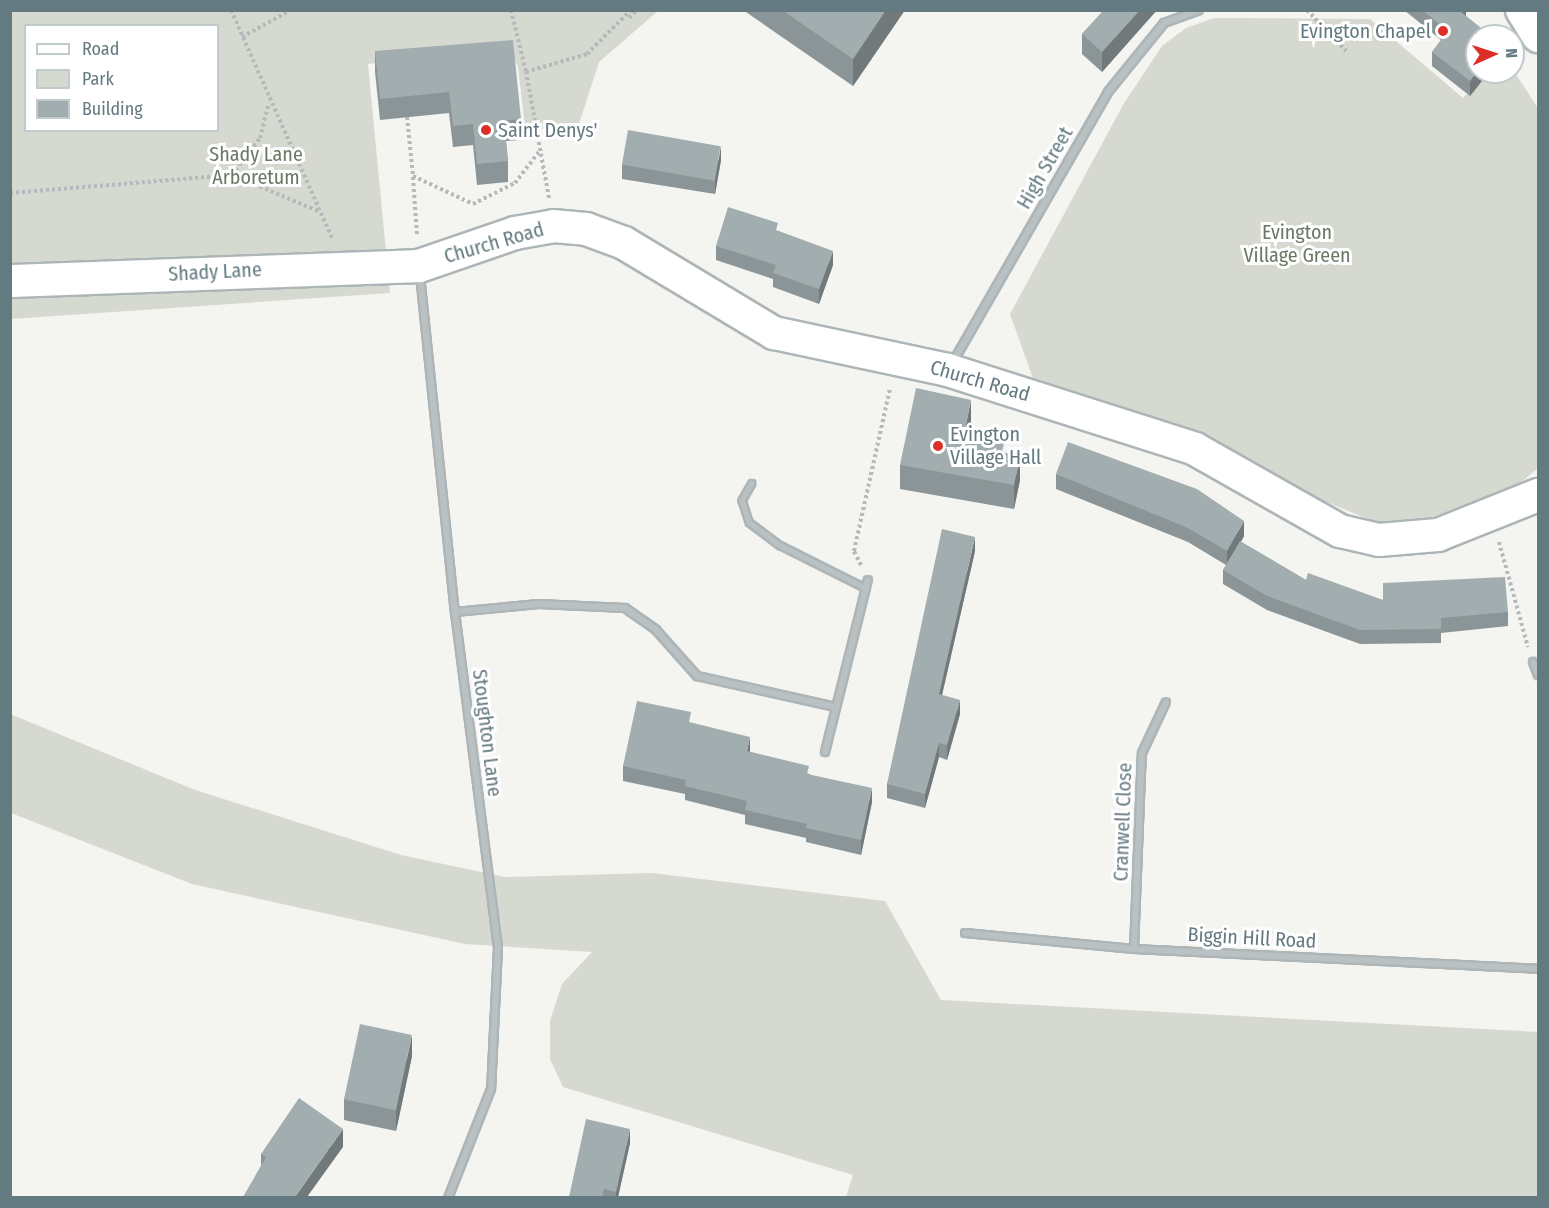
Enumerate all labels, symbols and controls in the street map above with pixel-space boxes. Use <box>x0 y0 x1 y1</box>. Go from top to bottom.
place label: Evington Chapel <box>1300 19 1431 43</box>
legend <box>24 24 219 132</box>
marker: Evington Chapel <box>1436 24 1450 38</box>
north arrow <box>1465 24 1525 84</box>
text: Road <box>82 38 119 60</box>
text: N <box>1502 48 1521 58</box>
text: Park <box>82 68 114 90</box>
text: Building <box>82 98 143 120</box>
place label: Saint Denys' <box>498 118 597 142</box>
marker: Saint Denys' <box>479 123 493 137</box>
street label: High Street <box>1012 123 1078 213</box>
park label: Shady Lane Arboretum <box>209 143 303 190</box>
street label: Church Road <box>441 217 547 269</box>
park label: Evington Village Green <box>1243 220 1351 267</box>
street label: Shady Lane <box>168 258 262 286</box>
street label: Church Road <box>927 355 1033 407</box>
place label: Evington Village Hall <box>950 422 1041 469</box>
marker: Evington Village Hall <box>931 439 945 453</box>
street label: Stoughton Lane <box>467 668 507 798</box>
street label: Cranwell Close <box>1109 762 1137 882</box>
street label: Biggin Hill Road <box>1187 923 1317 953</box>

